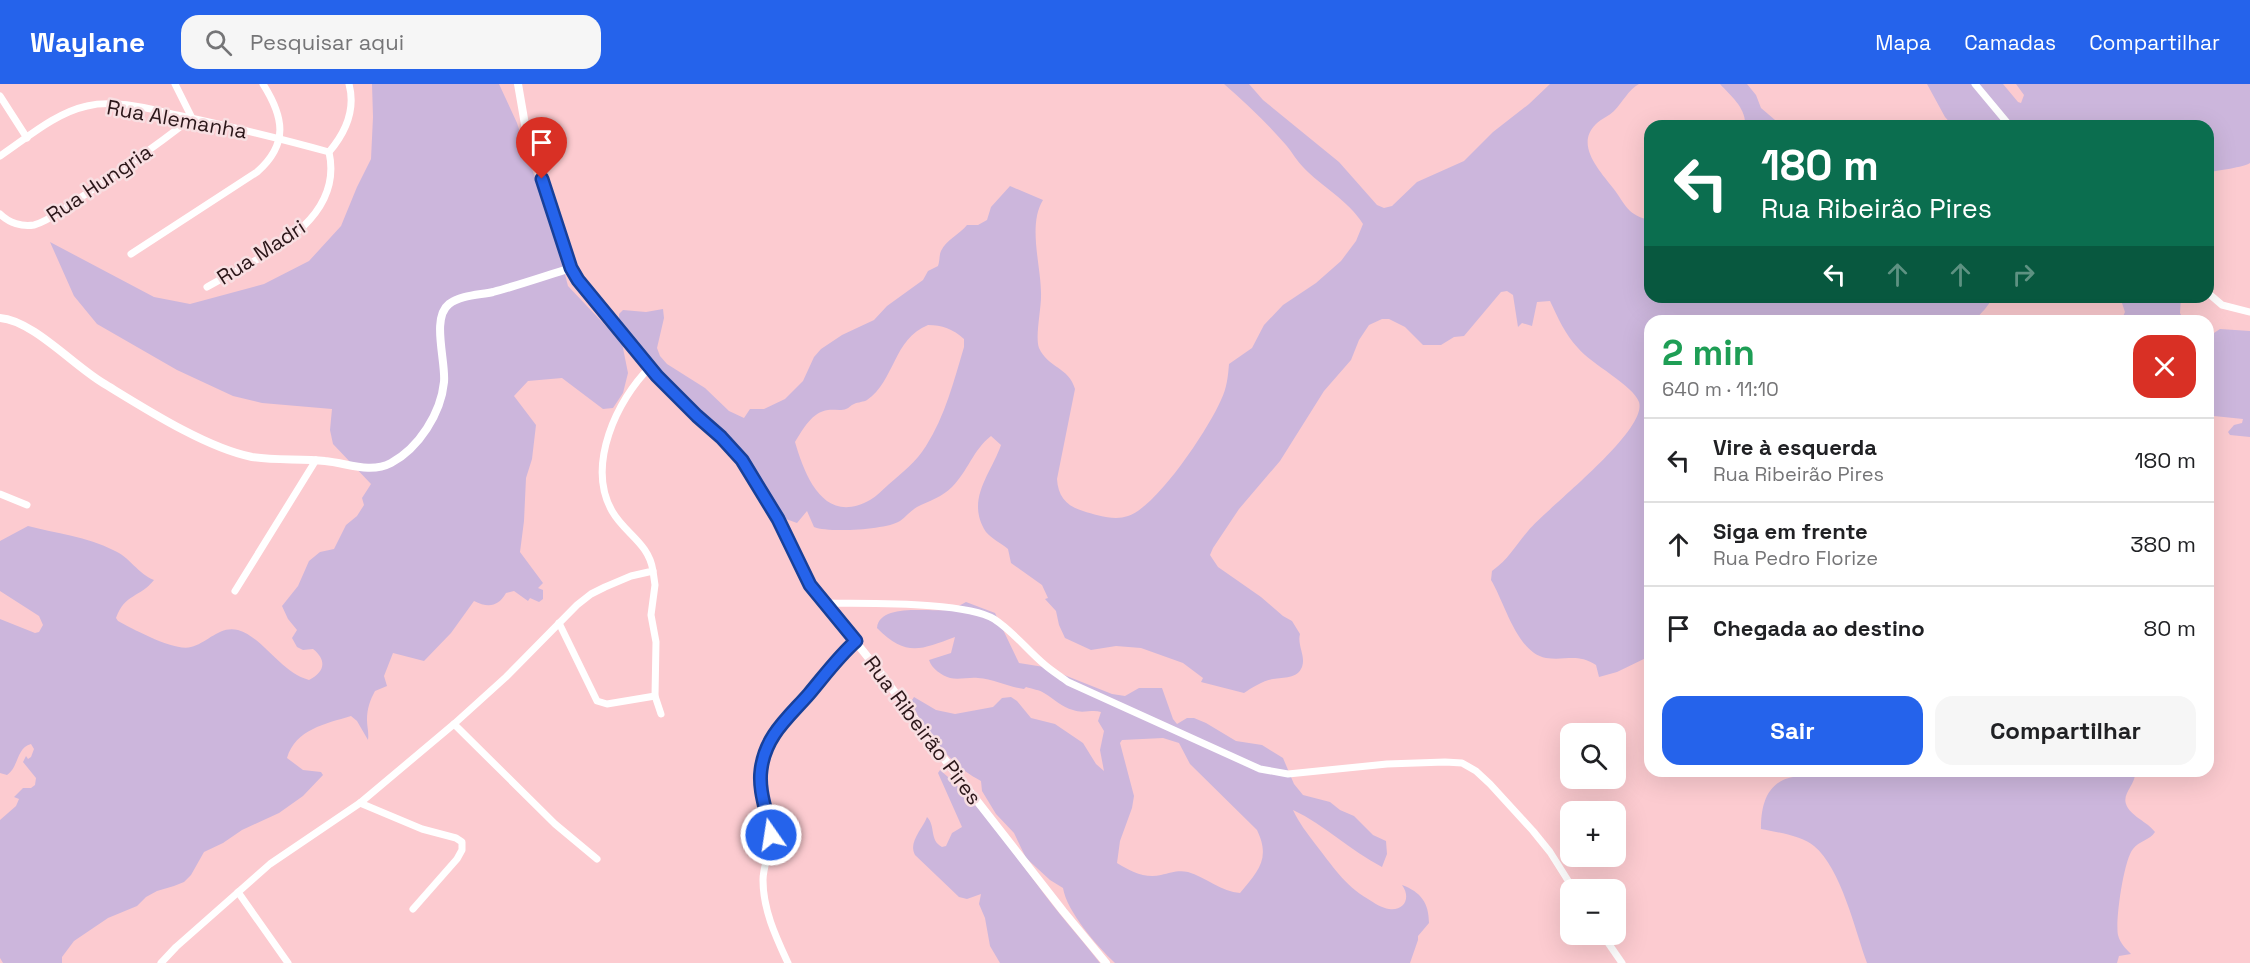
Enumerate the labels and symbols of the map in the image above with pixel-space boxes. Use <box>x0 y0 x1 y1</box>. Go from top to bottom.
street label: Rua Alemanha <box>105 93 249 145</box>
pin <box>516 117 567 179</box>
street label: Rua Hungria <box>41 138 157 228</box>
street label: Rua Madri <box>212 213 310 291</box>
street label: Rua Ribeirão Pires <box>858 650 988 810</box>
position arrow <box>739 803 803 867</box>

